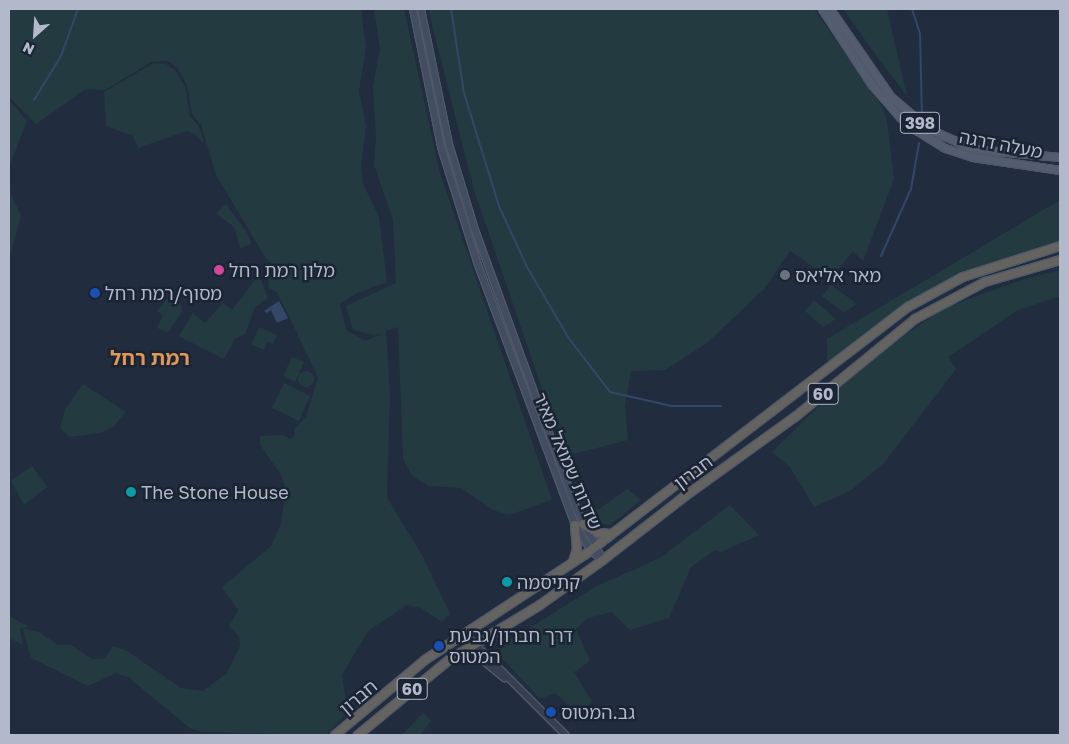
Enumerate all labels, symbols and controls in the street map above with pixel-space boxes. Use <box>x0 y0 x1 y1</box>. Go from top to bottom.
north arrow <box>10 10 60 60</box>
text: N <box>20 39 37 59</box>
road number: 398 <box>899 110 941 136</box>
street label: מעלה דרגה <box>958 125 1044 163</box>
place label: מלון רמת רחל <box>229 259 335 281</box>
marker: מלון רמת רחל <box>213 264 225 276</box>
place label: מאר אליאס <box>795 264 881 286</box>
marker: מאר אליאס <box>779 269 791 281</box>
place label: מסוף/רמת רחל <box>105 282 222 304</box>
marker: מסוף/רמת רחל <box>89 287 101 299</box>
district label: רמת רחל <box>110 345 190 369</box>
road number: 60 <box>807 380 839 408</box>
street label: שדרות שמואל מאיר <box>529 389 607 533</box>
street label: חברון <box>670 451 716 493</box>
place label: The Stone House <box>141 481 289 503</box>
marker: The Stone House <box>125 486 137 498</box>
place label: קתיסמה <box>517 571 580 593</box>
marker: קתיסמה <box>501 576 513 588</box>
place label: דרך חברון/גבעת המטוס <box>449 625 573 668</box>
marker: דרך חברון/גבעת המטוס <box>433 640 445 652</box>
street label: חברון <box>335 675 381 719</box>
road number: 60 <box>396 676 428 702</box>
place label: גב.המטוס <box>561 701 635 723</box>
marker: גב.המטוס <box>545 706 557 718</box>

